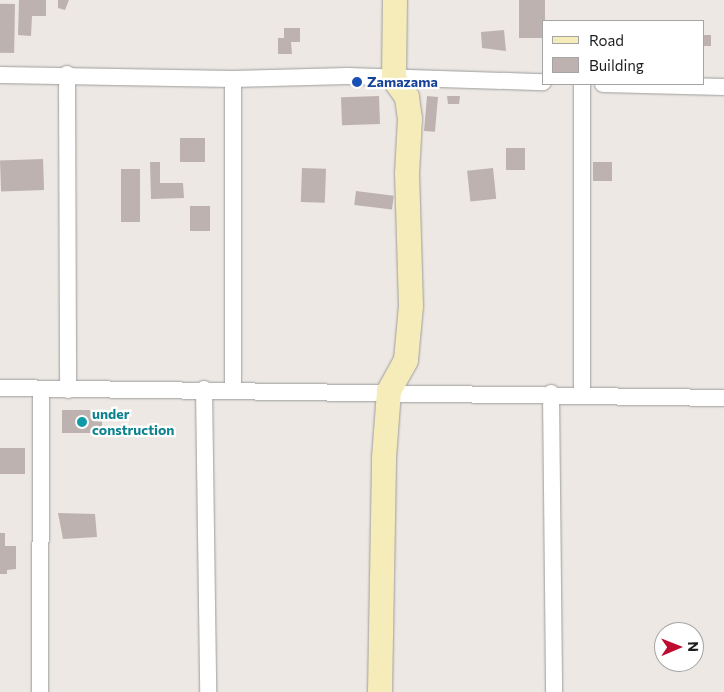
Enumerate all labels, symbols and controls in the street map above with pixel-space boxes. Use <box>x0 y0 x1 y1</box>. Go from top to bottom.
legend <box>542 20 704 85</box>
text: Road <box>589 31 624 49</box>
text: Building <box>589 56 644 74</box>
place label: Zamazama <box>367 74 438 90</box>
marker: Zamazama <box>351 76 363 88</box>
place label: under construction <box>92 406 174 438</box>
marker: under construction <box>76 416 88 428</box>
north arrow <box>654 622 704 672</box>
text: N <box>685 641 702 652</box>

